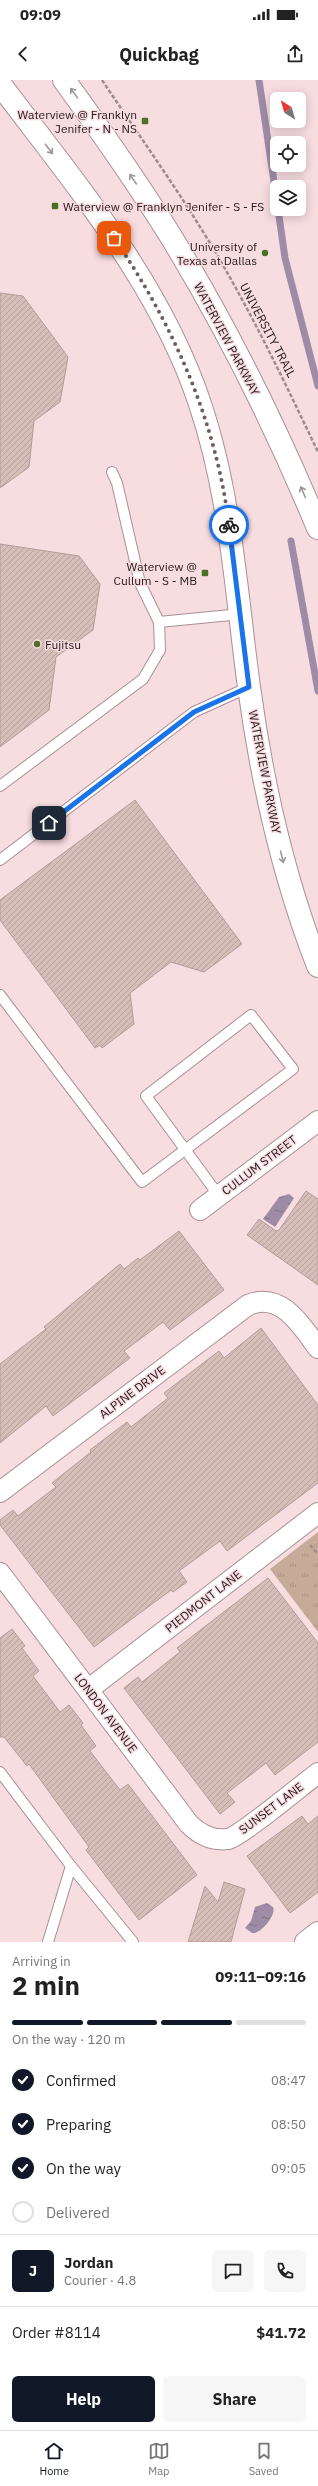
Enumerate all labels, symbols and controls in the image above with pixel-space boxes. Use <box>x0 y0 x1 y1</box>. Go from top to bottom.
text: 09:09 <box>20 5 61 24</box>
icon: back <box>12 43 34 65</box>
text: Quickbag <box>119 43 199 66</box>
icon: share <box>284 43 306 65</box>
one-way arrow <box>69 88 78 99</box>
north arrow <box>270 92 306 128</box>
map controls <box>270 92 306 216</box>
place label: Waterview @ Franklyn Jenifer - N - NS <box>17 107 137 136</box>
marker: Waterview @ Franklyn Jenifer - N - NS <box>140 116 150 126</box>
button: locate <box>270 136 306 172</box>
one-way arrow <box>45 143 53 154</box>
one-way arrow <box>129 173 137 185</box>
button: layers <box>270 180 306 216</box>
place label: Waterview @ Franklyn Jenifer - S - FS <box>63 199 264 214</box>
marker: Waterview @ Franklyn Jenifer - S - FS <box>50 201 60 211</box>
pin <box>97 221 131 255</box>
icon: bag <box>103 227 125 249</box>
place label: University of Texas at Dallas <box>177 239 257 268</box>
marker: University of Texas at Dallas <box>260 248 270 258</box>
street label: WATERVIEW PARKWAY <box>191 280 263 398</box>
street label: UNIVERSITY TRAIL <box>237 280 299 380</box>
one-way arrow <box>299 487 306 499</box>
courier <box>209 505 249 545</box>
icon: bike <box>218 514 240 536</box>
place label: Waterview @ Cullum - S - MB <box>114 559 197 588</box>
marker: Waterview @ Cullum - S - MB <box>200 568 210 578</box>
place label: Fujitsu <box>45 637 81 652</box>
marker: Fujitsu <box>32 639 42 649</box>
street label: WATERVIEW PARKWAY <box>246 709 284 835</box>
pin <box>32 806 66 840</box>
icon: home <box>38 812 60 834</box>
one-way arrow <box>279 851 286 864</box>
street label: CULLUM STREET <box>218 1132 300 1198</box>
street label: ALPINE DRIVE <box>96 1362 168 1422</box>
street label: PIEDMONT LANE <box>162 1566 244 1636</box>
street label: LONDON AVENUE <box>71 1670 141 1756</box>
street label: SUNSET LANE <box>236 1779 306 1837</box>
text: Arriving in <box>12 1953 71 1970</box>
text: 09:11–09:16 <box>215 1967 306 1986</box>
text: 2 min <box>12 1968 80 2002</box>
text: On the way · 120 m <box>12 2031 125 2048</box>
icon: check <box>12 2069 34 2091</box>
text: Confirmed <box>46 2071 116 2090</box>
text: 08:47 <box>271 2072 306 2089</box>
icon: check <box>12 2113 34 2135</box>
text: Preparing <box>46 2115 111 2134</box>
text: 08:50 <box>271 2116 306 2133</box>
icon: check <box>12 2157 34 2179</box>
text: On the way <box>46 2159 121 2178</box>
text: 09:05 <box>271 2160 306 2177</box>
text: Delivered <box>46 2203 110 2222</box>
button: chat <box>212 2250 254 2292</box>
button: phone <box>264 2250 306 2292</box>
text: Jordan <box>64 2253 113 2272</box>
text: J <box>29 2261 37 2280</box>
text: Courier · 4.8 <box>64 2272 136 2289</box>
text: Order #8114 <box>12 2323 101 2342</box>
text: $41.72 <box>256 2323 306 2342</box>
button: Help <box>12 2376 155 2422</box>
button: Share <box>163 2376 306 2422</box>
tab: Home <box>39 2440 69 2478</box>
tab: Map <box>148 2440 170 2478</box>
tab: Saved <box>249 2440 279 2478</box>

